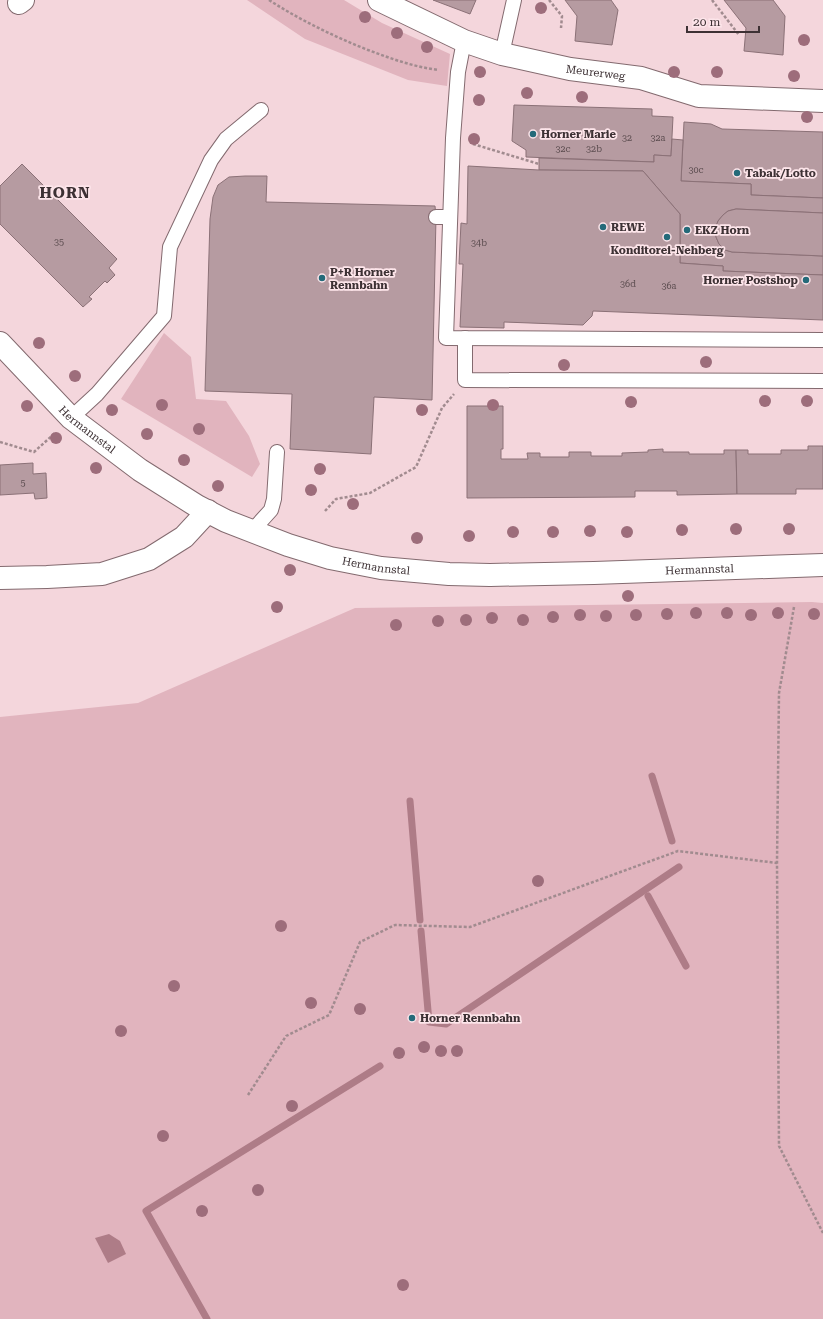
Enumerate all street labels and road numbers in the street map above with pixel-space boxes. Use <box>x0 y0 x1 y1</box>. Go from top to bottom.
street label: Meurerweg <box>565 62 627 83</box>
street label: Hermannstal <box>56 403 119 456</box>
street label: Hermannstal <box>341 554 411 577</box>
street label: Hermannstal <box>665 562 735 577</box>

